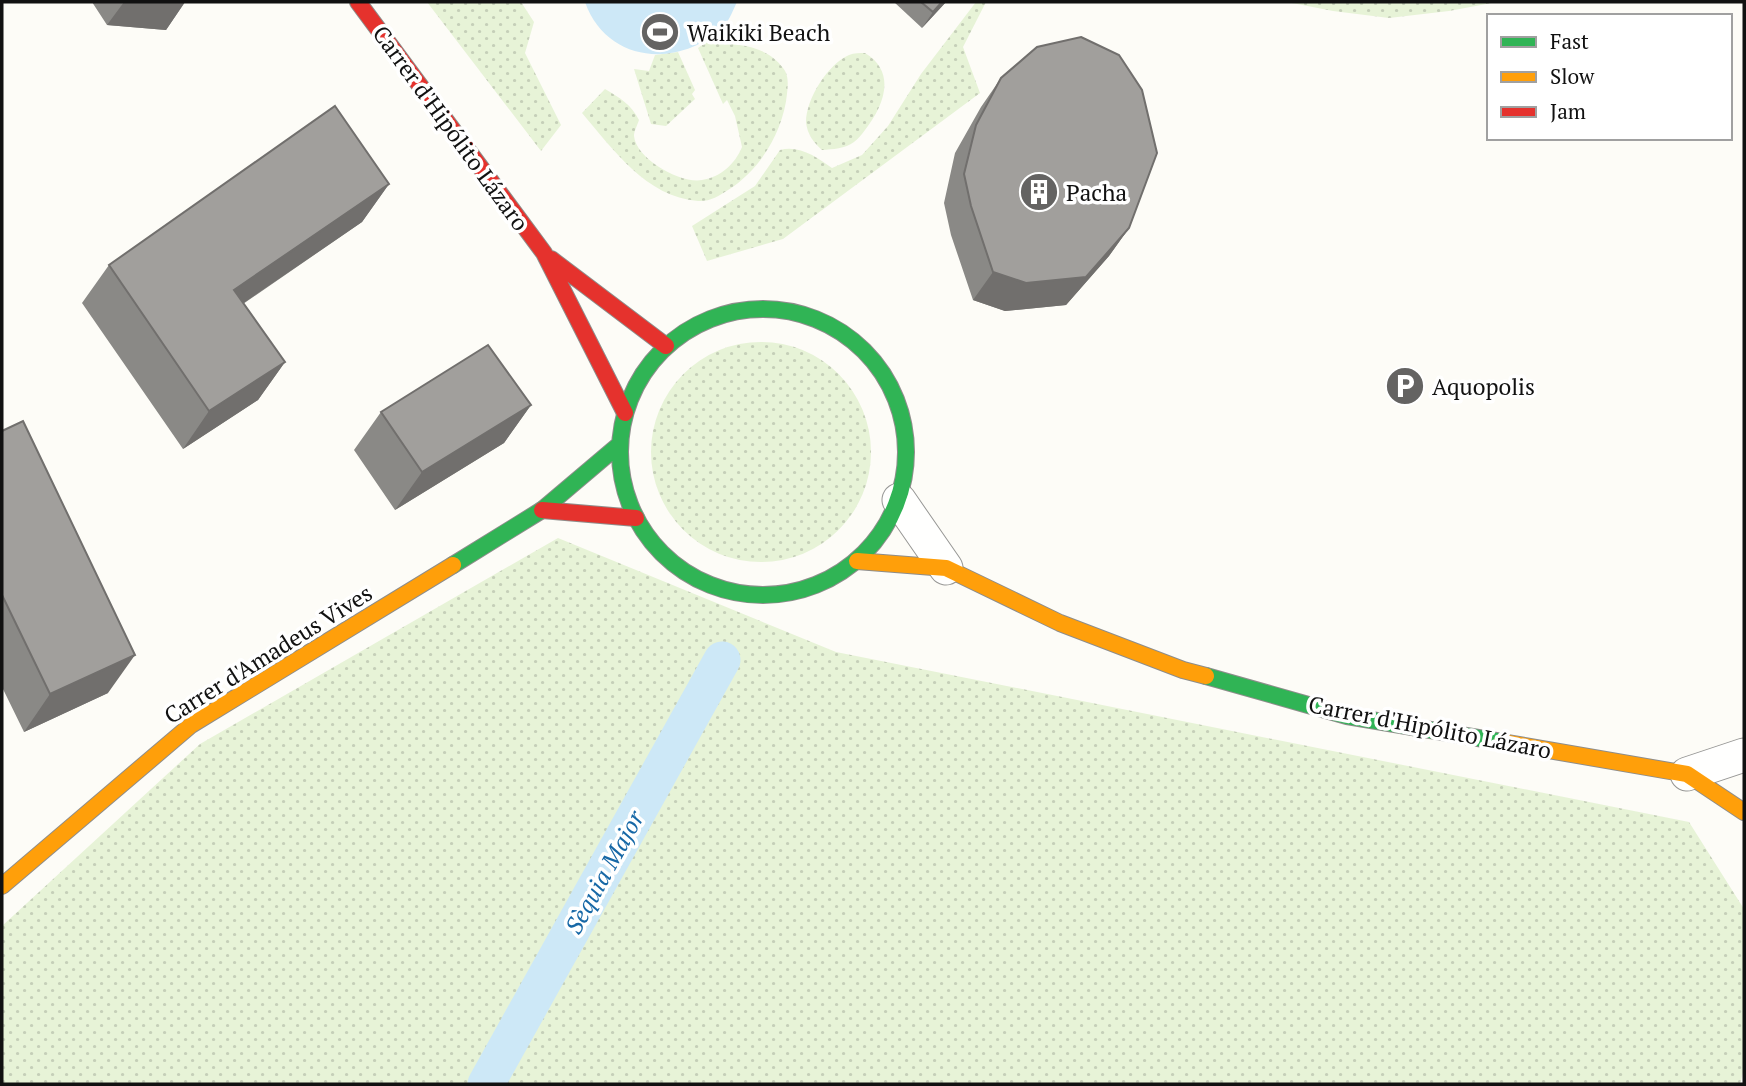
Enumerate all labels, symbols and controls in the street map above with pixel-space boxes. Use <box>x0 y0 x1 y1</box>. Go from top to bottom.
sports icon: Waikiki Beach <box>639 11 681 53</box>
legend <box>1487 14 1732 140</box>
place label: Waikiki Beach <box>687 17 831 48</box>
street label: Carrer d'Hipólito Lázaro <box>366 19 536 237</box>
text: Fast <box>1550 27 1589 55</box>
text: Slow <box>1550 62 1595 90</box>
text: Jam <box>1550 97 1586 125</box>
building icon: Pacha <box>1018 171 1060 213</box>
place label: Pacha <box>1066 177 1128 208</box>
parking icon: Aquopolis <box>1384 365 1426 407</box>
place label: Aquopolis <box>1432 371 1535 402</box>
street label: Carrer d'Amadeus Vives <box>158 577 378 731</box>
street label: Carrer d'Hipólito Lázaro <box>1306 688 1554 766</box>
water label: Sèquia Major <box>557 803 652 939</box>

